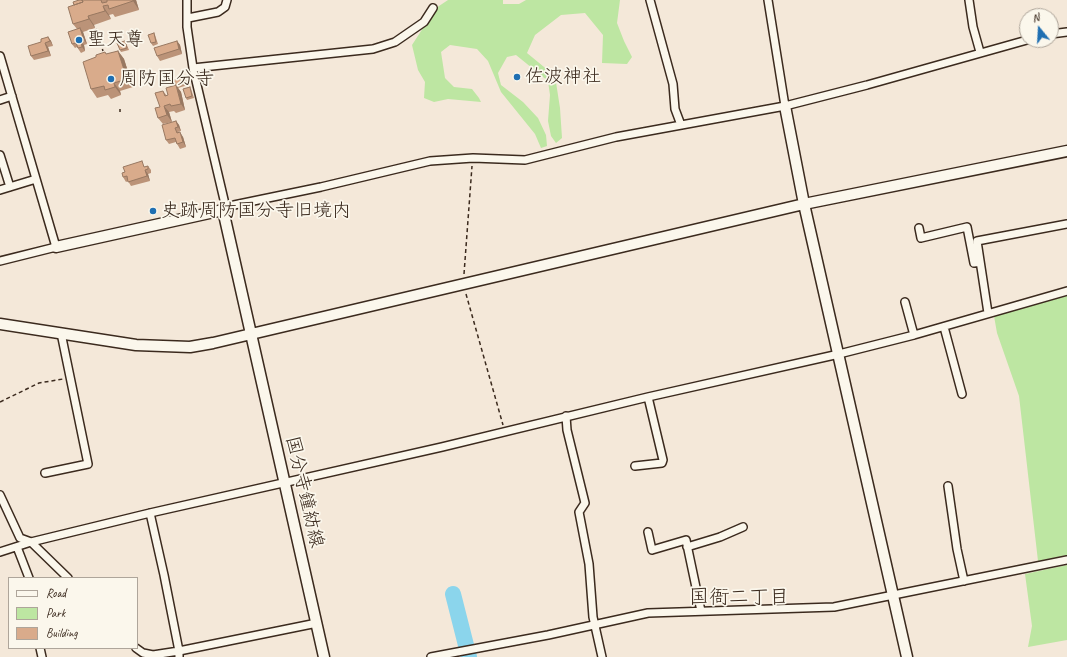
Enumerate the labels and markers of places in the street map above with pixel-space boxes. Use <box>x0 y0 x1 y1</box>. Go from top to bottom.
place label: 聖天尊 <box>87 29 144 51</box>
marker: 聖天尊 <box>74 35 84 45</box>
place label: 佐波神社 <box>525 66 601 88</box>
place label: 周防国分寺 <box>119 68 214 90</box>
marker: 佐波神社 <box>512 72 522 82</box>
marker: 周防国分寺 <box>106 74 116 84</box>
place label: 史跡周防国分寺旧境内 <box>161 200 351 222</box>
marker: 史跡周防国分寺旧境内 <box>148 206 158 216</box>

